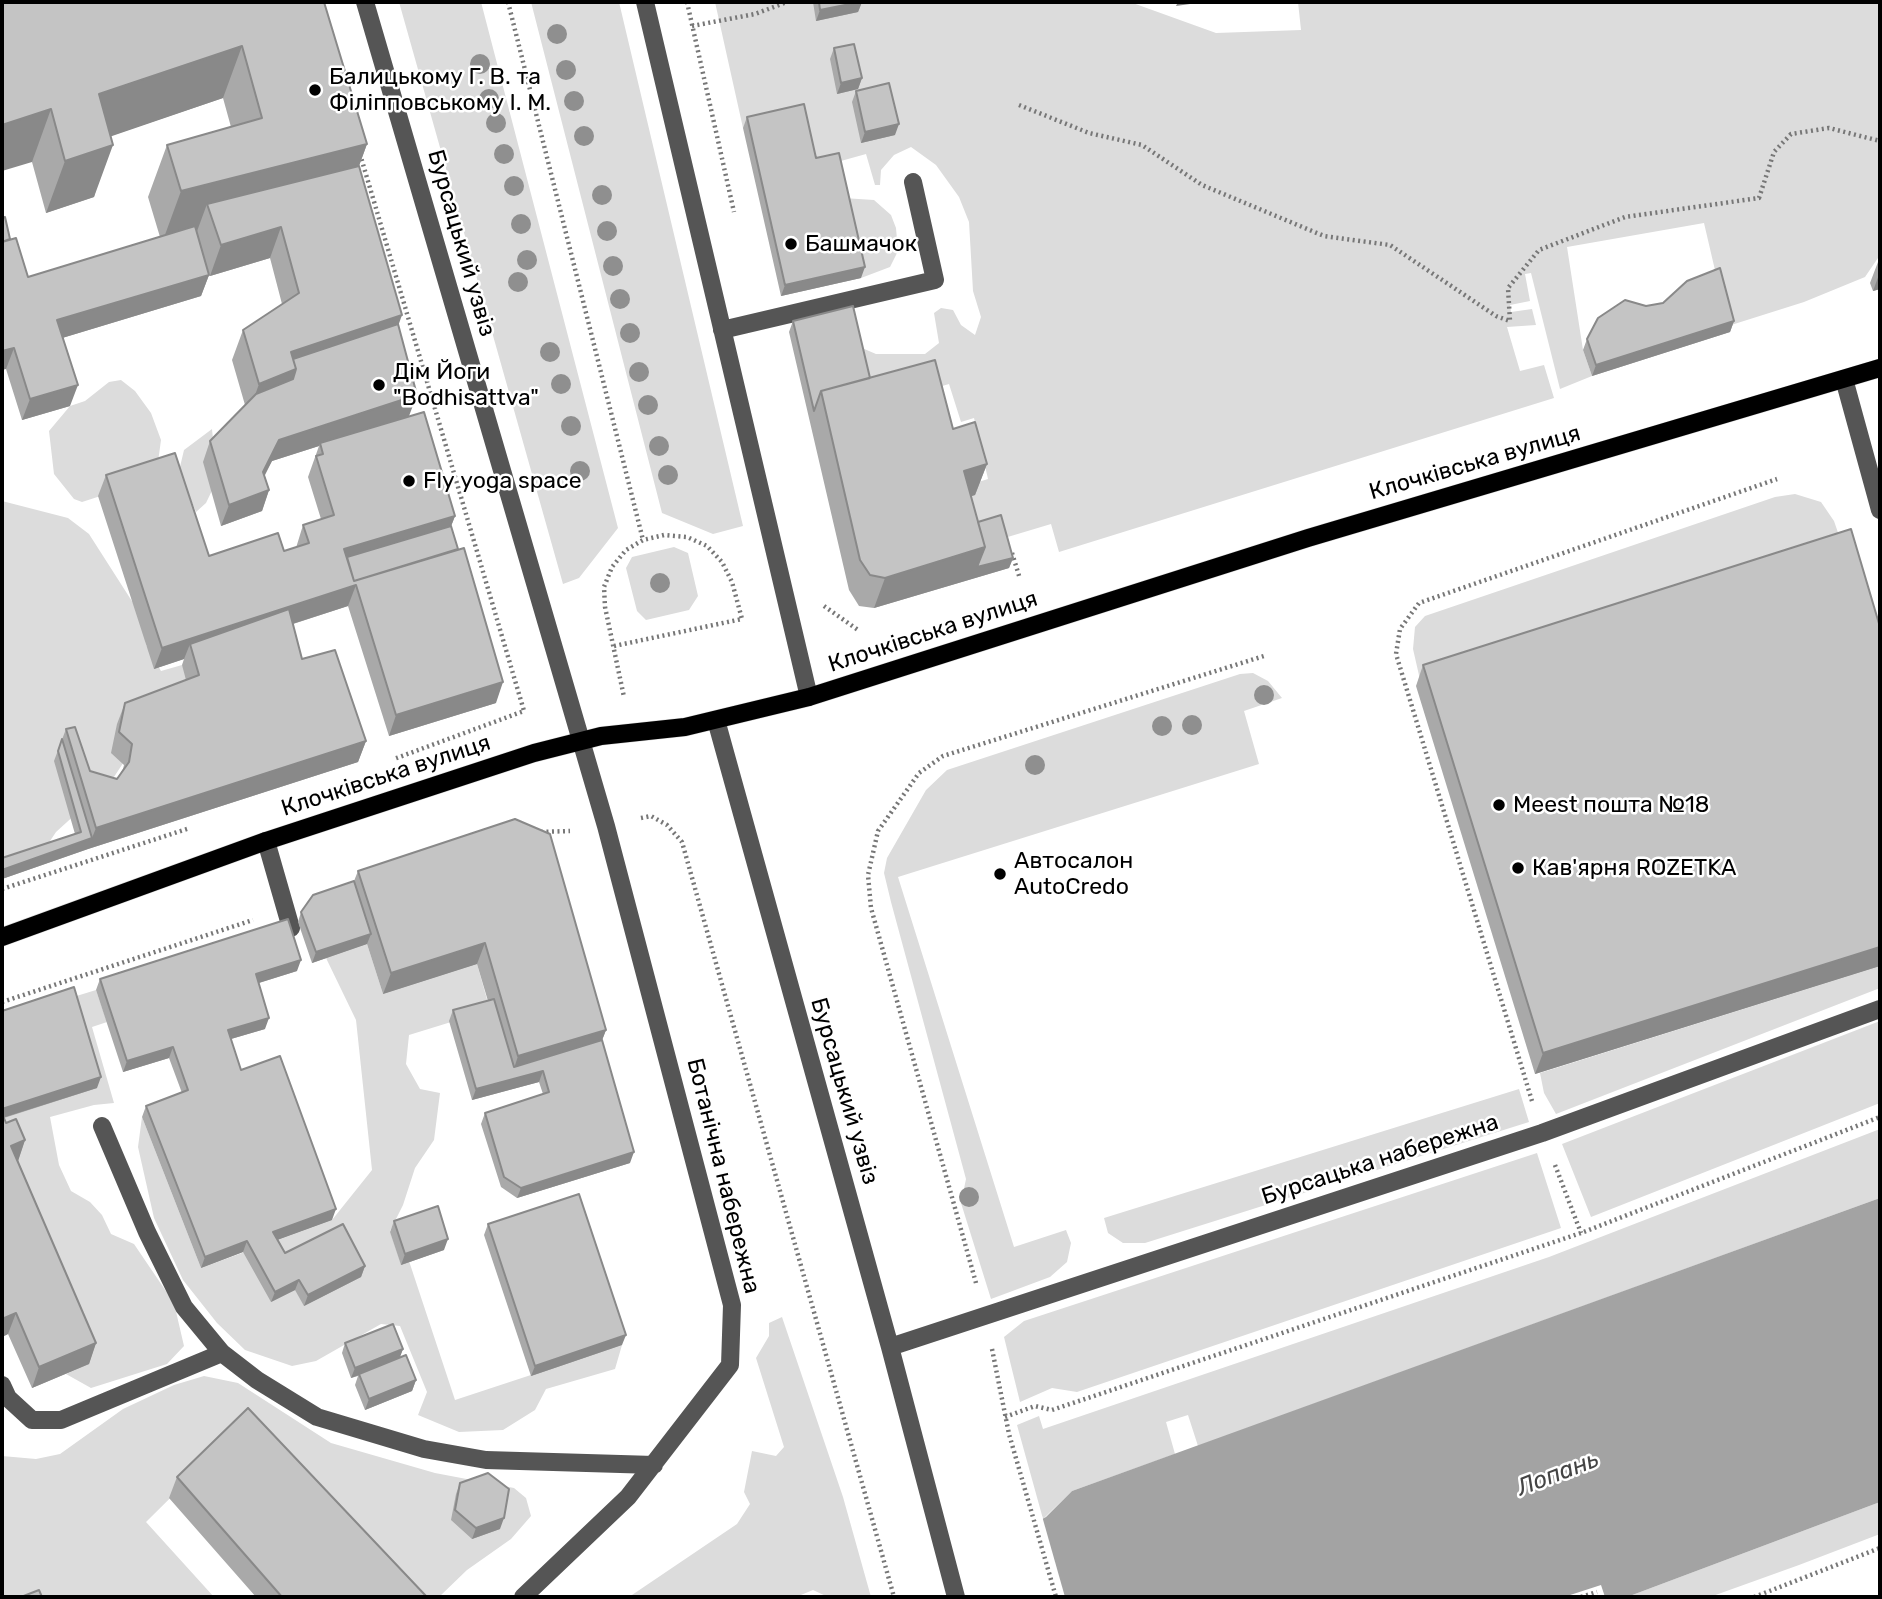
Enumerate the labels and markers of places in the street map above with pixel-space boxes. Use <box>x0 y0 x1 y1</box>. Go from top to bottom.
place label: Балицькому Г. В. та Філіпповському І. М. <box>329 63 551 117</box>
marker: Балицькому Г. В. та Філіпповському І. М. <box>307 82 323 98</box>
place label: Башмачок <box>805 230 917 258</box>
marker: Башмачок <box>783 236 799 252</box>
place label: Дім Йоги "Bodhisattva" <box>393 358 539 412</box>
marker: Дім Йоги "Bodhisattva" <box>371 377 387 393</box>
place label: Fly yoga space <box>423 467 582 495</box>
marker: Fly yoga space <box>401 473 417 489</box>
place label: Meest пошта №18 <box>1513 791 1709 819</box>
marker: Meest пошта №18 <box>1491 797 1507 813</box>
place label: Автосалон AutoCredo <box>1014 847 1133 901</box>
place label: Кав'ярня ROZETKA <box>1532 854 1737 882</box>
marker: Кав'ярня ROZETKA <box>1510 860 1526 876</box>
marker: Автосалон AutoCredo <box>992 866 1008 882</box>

